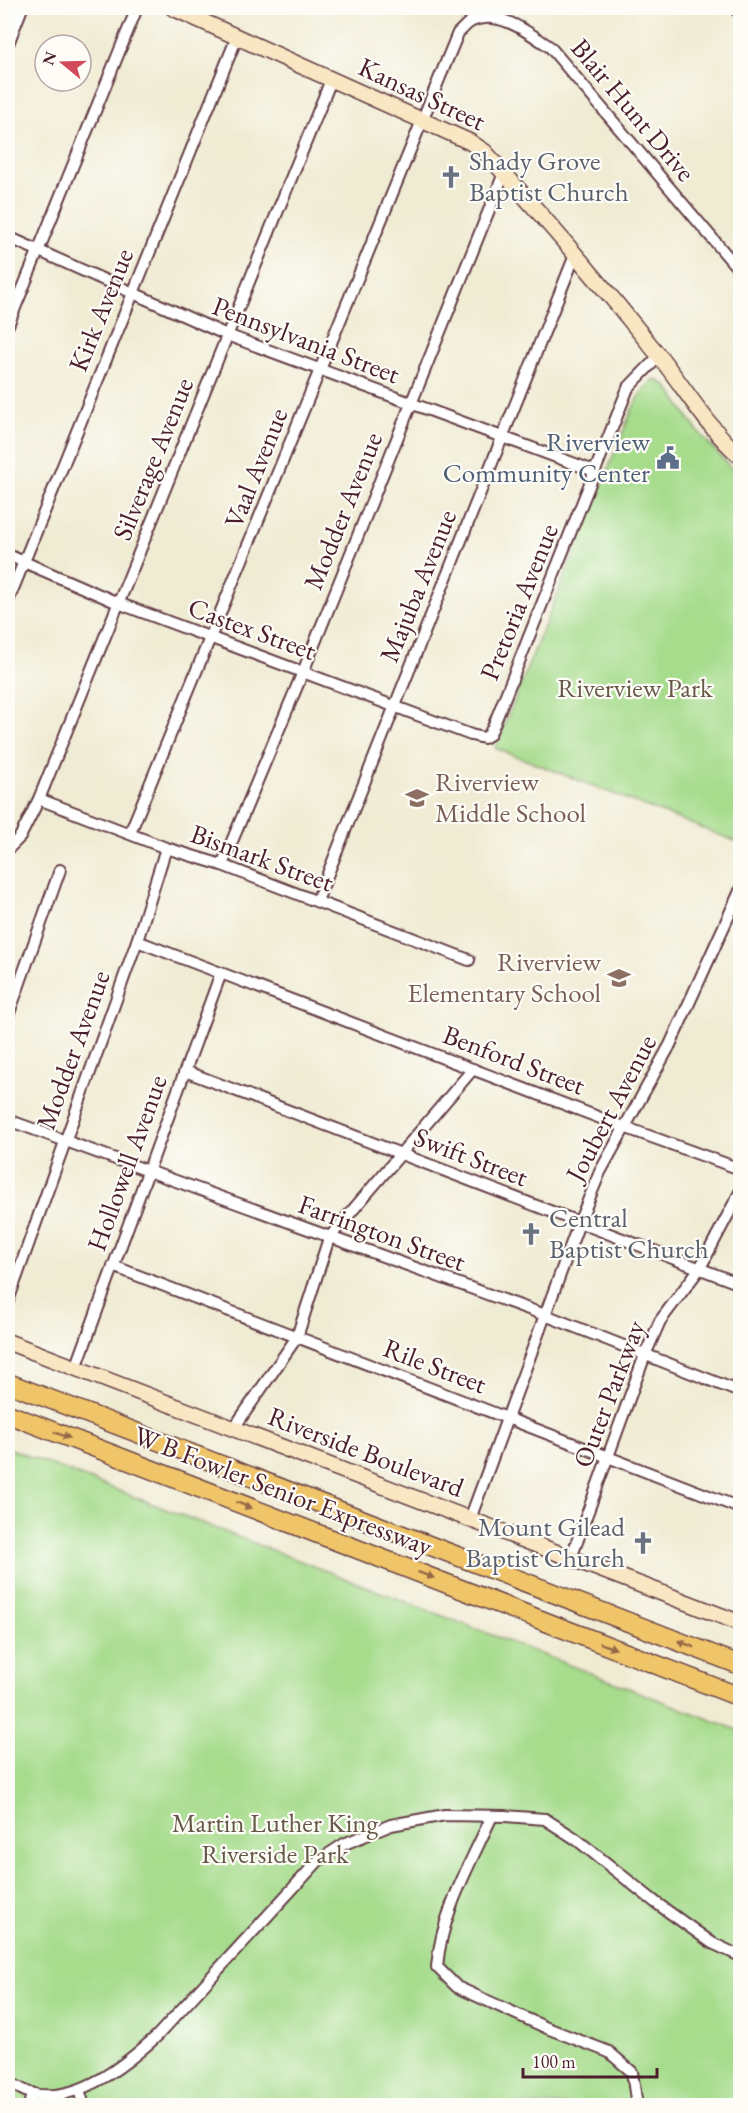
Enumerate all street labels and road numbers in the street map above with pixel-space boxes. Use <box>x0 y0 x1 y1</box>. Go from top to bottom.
street label: Blair Hunt Drive <box>563 31 703 188</box>
street label: Kansas Street <box>353 49 492 138</box>
street label: Kirk Avenue <box>60 243 141 376</box>
street label: Pennsylvania Street <box>208 288 405 392</box>
street label: Silverage Avenue <box>104 372 201 545</box>
street label: Vaal Avenue <box>216 403 295 533</box>
street label: Modder Avenue <box>295 427 390 595</box>
street label: Majuba Avenue <box>371 504 464 667</box>
street label: Pretoria Avenue <box>471 518 566 685</box>
street label: Castex Street <box>183 589 321 668</box>
street label: Bismark Street <box>186 816 339 900</box>
street label: Modder Avenue <box>28 965 118 1134</box>
street label: Benford Street <box>438 1016 591 1103</box>
street label: Joubert Avenue <box>556 1028 664 1189</box>
street label: Hollowell Avenue <box>78 1070 175 1256</box>
street label: Swift Street <box>409 1119 534 1194</box>
street label: Farrington Street <box>294 1186 471 1279</box>
street label: Outer Parkway <box>564 1315 653 1472</box>
street label: Rile Street <box>379 1330 492 1401</box>
street label: Riverside Boulevard <box>263 1398 469 1505</box>
street label: W B Fowler Senior Expressway <box>129 1417 438 1564</box>

